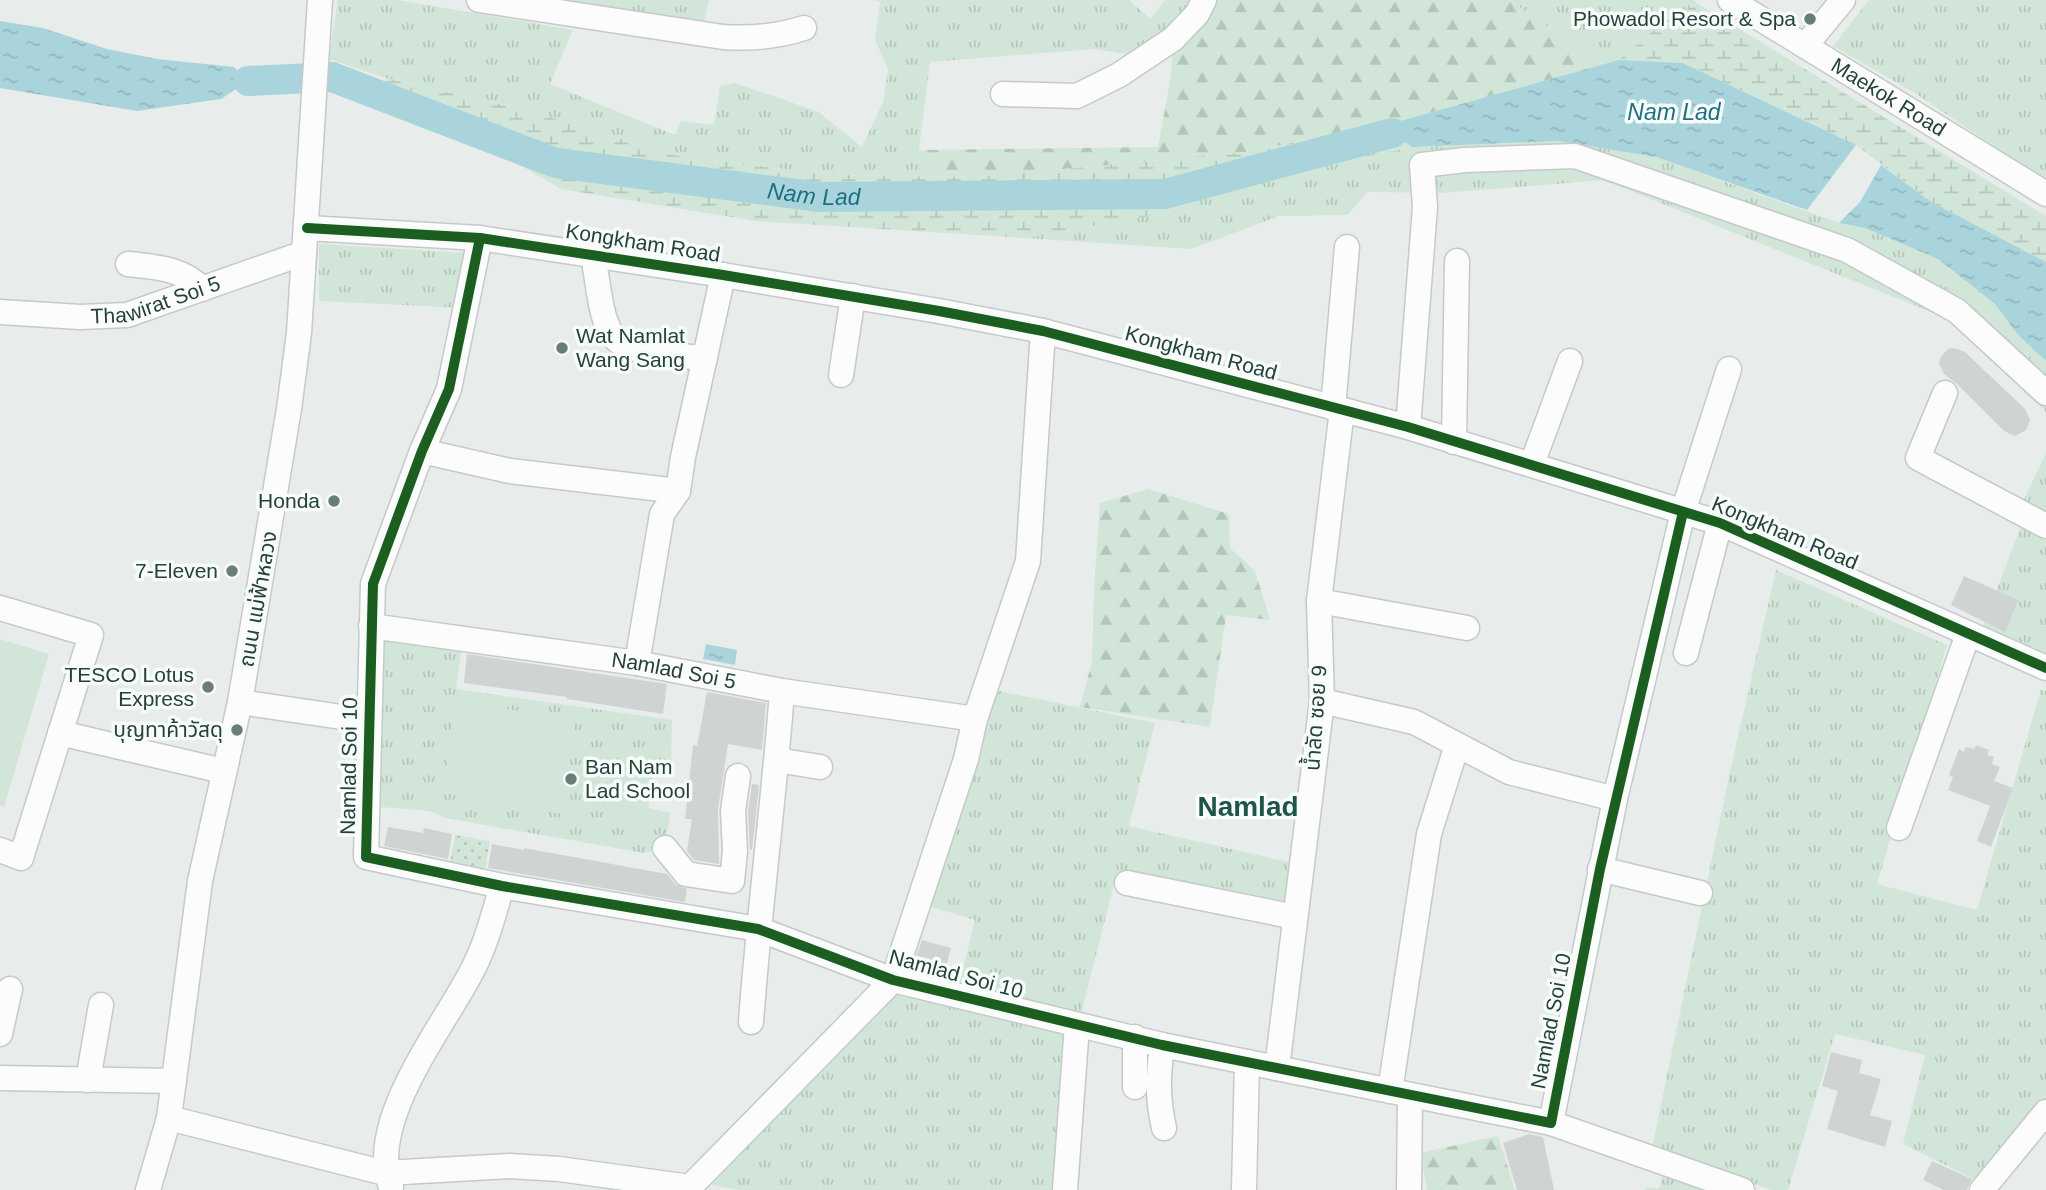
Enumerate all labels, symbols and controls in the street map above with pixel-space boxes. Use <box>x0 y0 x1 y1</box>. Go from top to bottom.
place label: Phowadol Resort & Spa <box>1573 7 1796 30</box>
marker: Phowadol Resort & Spa <box>1802 11 1818 27</box>
street label: Maekok Road <box>1828 53 1950 141</box>
water label: Nam Lad <box>1627 99 1722 125</box>
water label: Nam Lad <box>766 177 862 210</box>
street label: Kongkham Road <box>564 219 722 266</box>
street label: Thawirat Soi 5 <box>90 271 223 328</box>
street label: Kongkham Road <box>1123 321 1280 384</box>
place label: Wat Namlat Wang Sang <box>576 324 685 371</box>
marker: Wat Namlat Wang Sang <box>554 340 570 356</box>
place label: Honda <box>258 489 320 512</box>
street label: Kongkham Road <box>1709 491 1862 574</box>
marker: Honda <box>326 493 342 509</box>
street label: ถนน แม่ฟ้าหลวง <box>234 529 281 669</box>
place label: 7-Eleven <box>135 559 218 582</box>
marker: 7-Eleven <box>224 563 240 579</box>
street label: Namlad Soi 5 <box>610 648 738 693</box>
place label: TESCO Lotus Express <box>64 663 194 710</box>
street label: น้ำลัด ซอย 9 <box>1297 664 1331 772</box>
marker: TESCO Lotus Express <box>200 679 216 695</box>
street label: Namlad Soi 10 <box>336 697 361 835</box>
place label: บุญทาค้าวัสดุ <box>113 718 223 743</box>
marker: บุญทาค้าวัสดุ <box>229 722 245 738</box>
place label: Ban Nam Lad School <box>585 755 690 802</box>
marker: Ban Nam Lad School <box>563 771 579 787</box>
district label: Namlad <box>1197 791 1299 822</box>
street label: Namlad Soi 10 <box>887 945 1026 1002</box>
street label: Namlad Soi 10 <box>1526 951 1575 1091</box>

